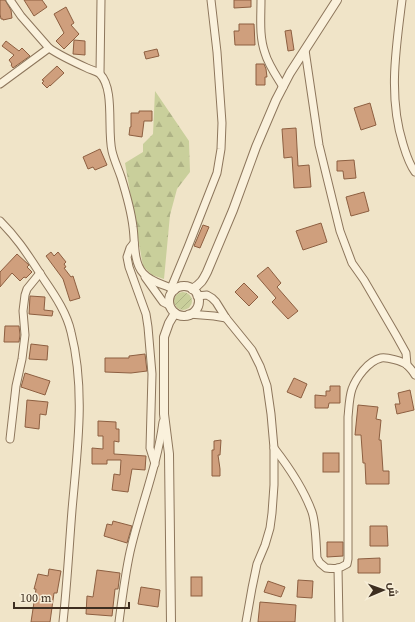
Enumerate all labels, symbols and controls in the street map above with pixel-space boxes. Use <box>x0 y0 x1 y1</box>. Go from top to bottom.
north arrow <box>363 570 403 610</box>
text: ش <box>385 582 400 597</box>
scale bar <box>14 584 129 610</box>
text: 100 m <box>20 590 52 606</box>

